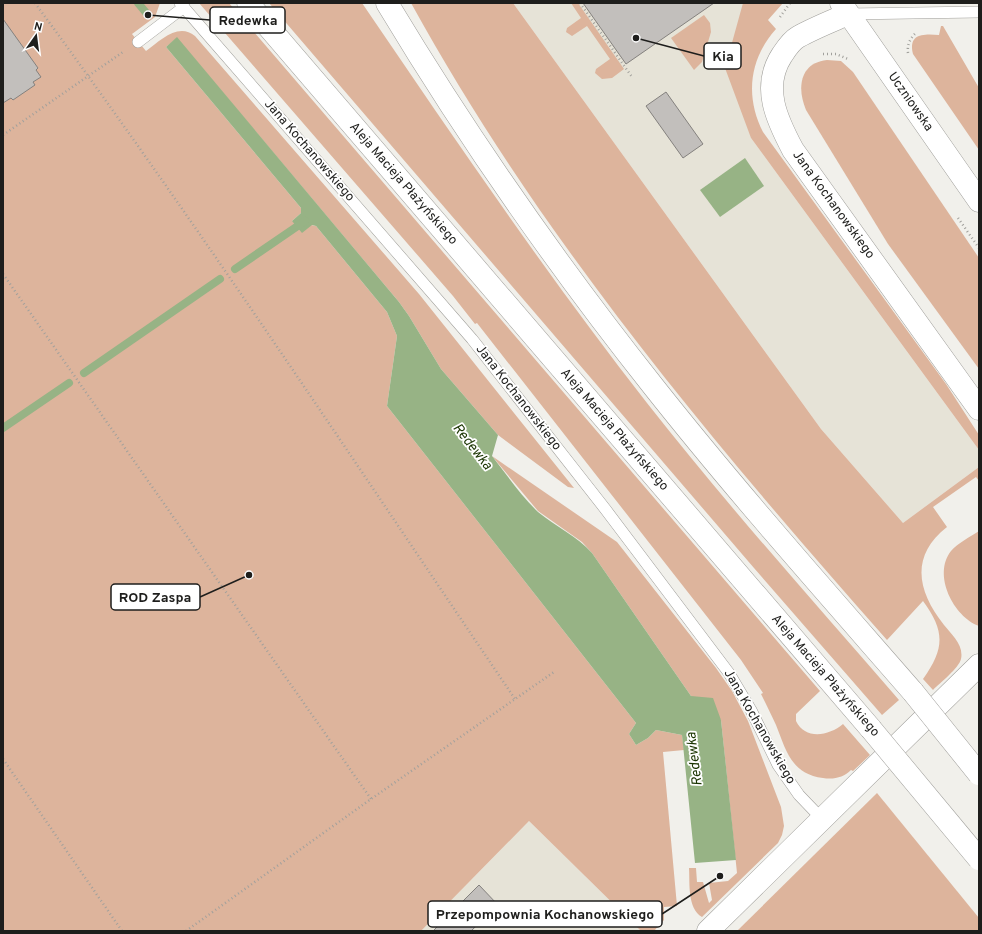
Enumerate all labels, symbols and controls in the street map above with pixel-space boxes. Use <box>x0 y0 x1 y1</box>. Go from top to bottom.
callout: Redewka <box>210 7 285 33</box>
text: Redewka <box>219 13 277 30</box>
north arrow <box>16 16 56 56</box>
text: N <box>33 20 44 35</box>
callout: Kia <box>704 43 741 69</box>
text: Kia <box>712 49 734 66</box>
street label: Uczniowska <box>884 69 936 135</box>
street label: Jana Kochanowskiego <box>260 97 358 205</box>
street label: Aleja Macieja Płażyńskiego <box>346 120 460 248</box>
street label: Jana Kochanowskiego <box>788 148 878 262</box>
street label: Jana Kochanowskiego <box>472 342 564 454</box>
street label: Aleja Macieja Płażyńskiego <box>557 366 671 494</box>
water label: Redewka <box>449 420 496 474</box>
callout: ROD Zaspa <box>111 584 200 610</box>
text: ROD Zaspa <box>119 590 191 607</box>
street label: Aleja Macieja Płażyńskiego <box>768 612 882 740</box>
street label: Jana Kochanowskiego <box>720 667 798 787</box>
water label: Redewka <box>683 730 707 787</box>
callout: Przepompownia Kochanowskiego <box>428 901 662 927</box>
text: Przepompownia Kochanowskiego <box>436 907 654 924</box>

